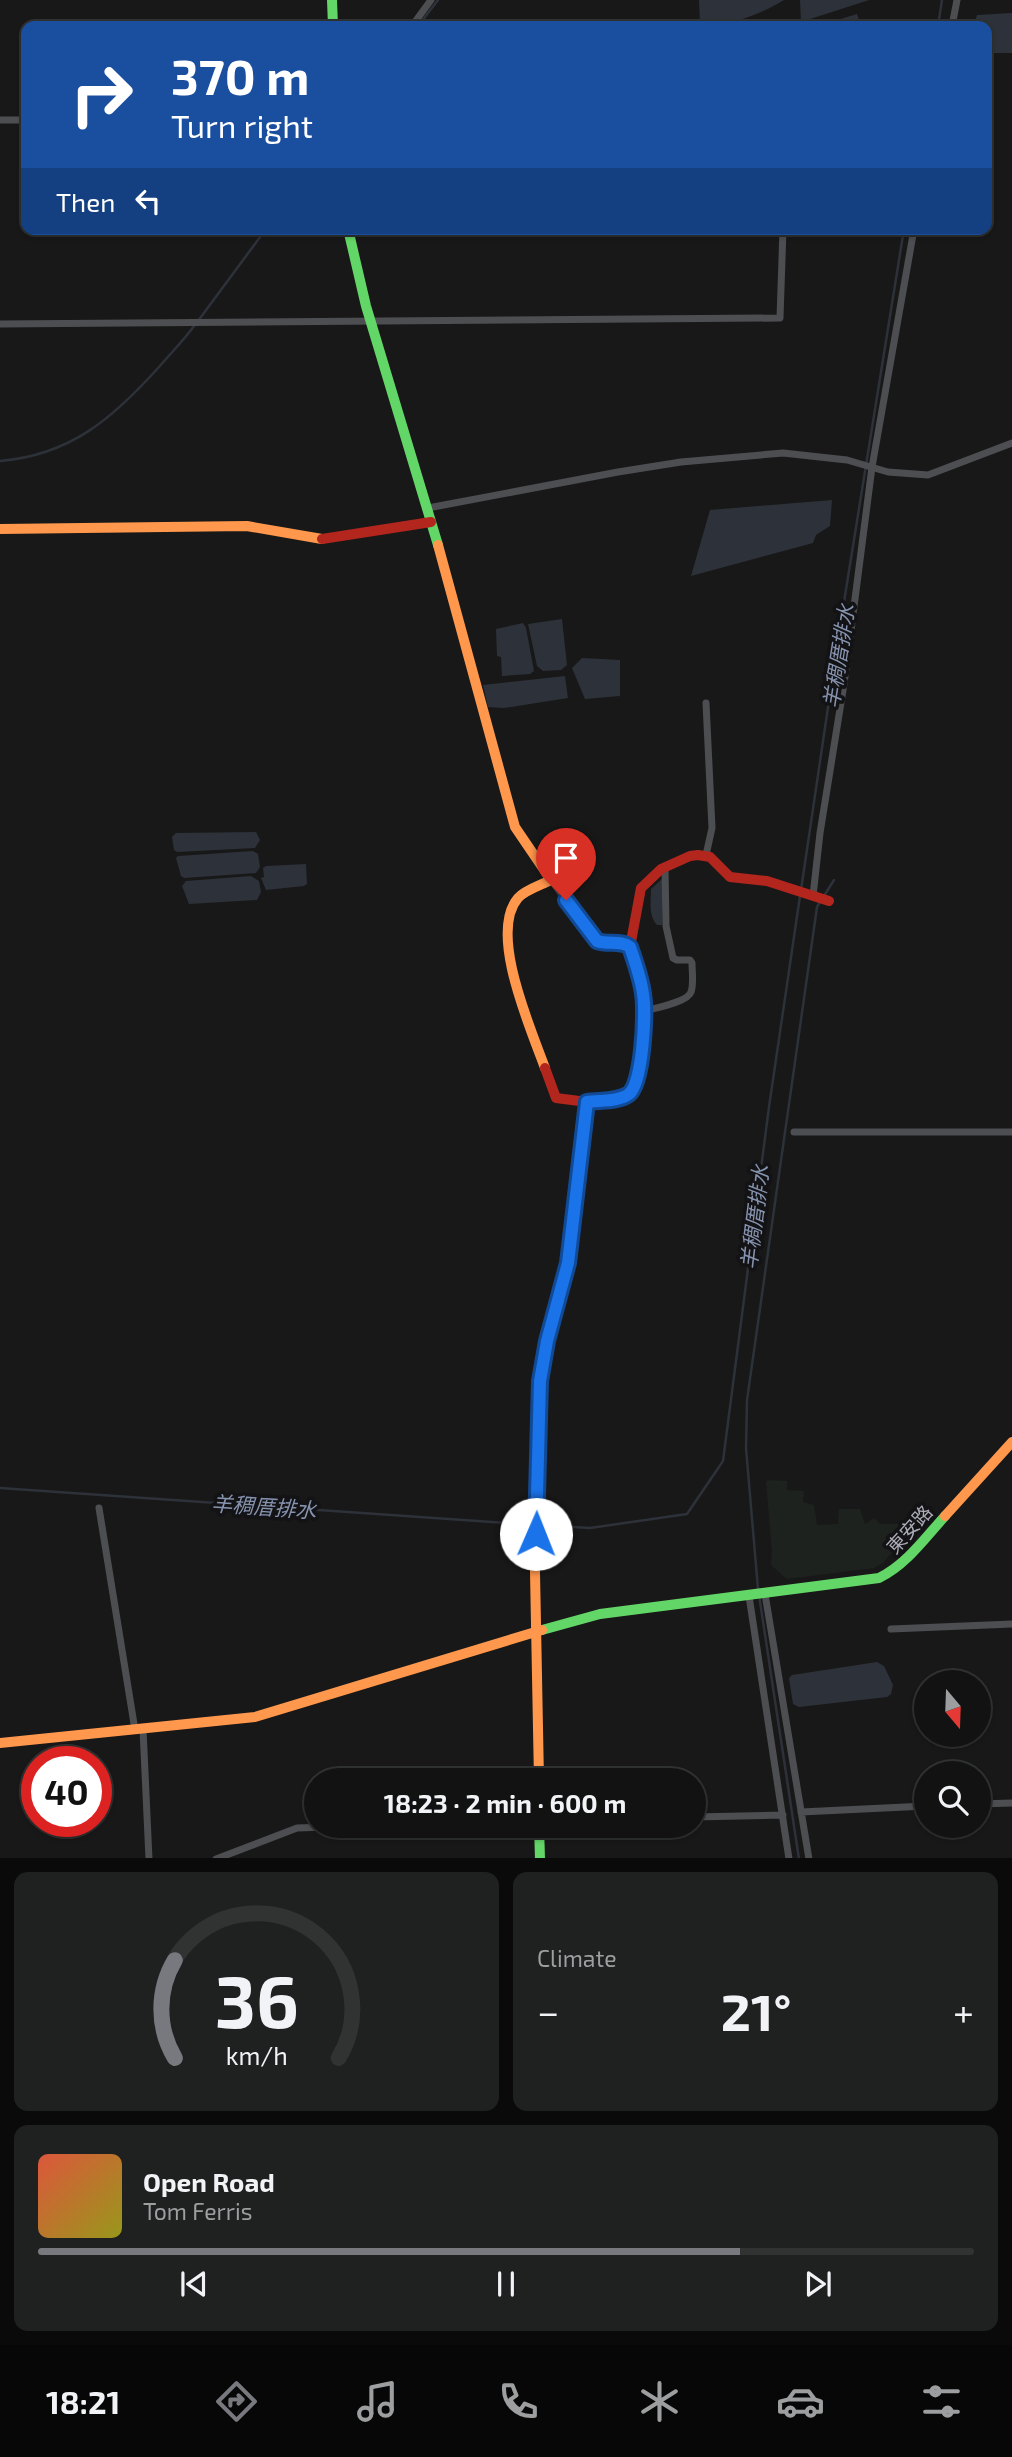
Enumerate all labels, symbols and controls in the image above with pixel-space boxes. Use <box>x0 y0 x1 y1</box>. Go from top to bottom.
text: 370 m <box>171 46 309 105</box>
icon: right <box>56 49 147 140</box>
text: Turn right <box>171 106 313 144</box>
icon: left <box>129 182 167 220</box>
text: Then <box>56 186 115 217</box>
water label: 羊稠厝排水 <box>817 601 859 710</box>
pin <box>536 828 596 900</box>
icon: arrive <box>547 839 585 877</box>
water label: 羊稠厝排水 <box>735 1162 773 1271</box>
water label: 羊稠厝排水 <box>211 1490 318 1522</box>
position arrow <box>499 1497 573 1571</box>
street label: 東安路 <box>881 1500 937 1558</box>
north arrow <box>914 1670 990 1746</box>
map controls <box>914 1670 991 1838</box>
speed limit sign: 40 <box>21 1746 112 1837</box>
button: search <box>914 1761 991 1838</box>
text: 18:23 · 2 min · 600 m <box>384 1787 626 1818</box>
text: Climate <box>537 1944 617 1972</box>
text: 36 <box>214 1955 299 2043</box>
text: 21° <box>721 1979 791 2041</box>
text: − <box>537 1988 559 2034</box>
text: + <box>953 1988 974 2034</box>
text: km/h <box>225 2039 288 2069</box>
text: Open Road <box>143 2166 275 2197</box>
text: Tom Ferris <box>143 2197 252 2225</box>
icon: previous <box>175 2265 213 2303</box>
icon: pause <box>487 2265 525 2303</box>
icon: next <box>799 2265 837 2303</box>
icon: directions <box>212 2377 261 2426</box>
icon: music <box>353 2377 402 2426</box>
icon: phone <box>494 2377 543 2426</box>
icon: climate <box>635 2377 684 2426</box>
icon: car <box>776 2377 825 2426</box>
icon: filters <box>917 2377 966 2426</box>
text: 18:21 <box>46 2382 120 2420</box>

